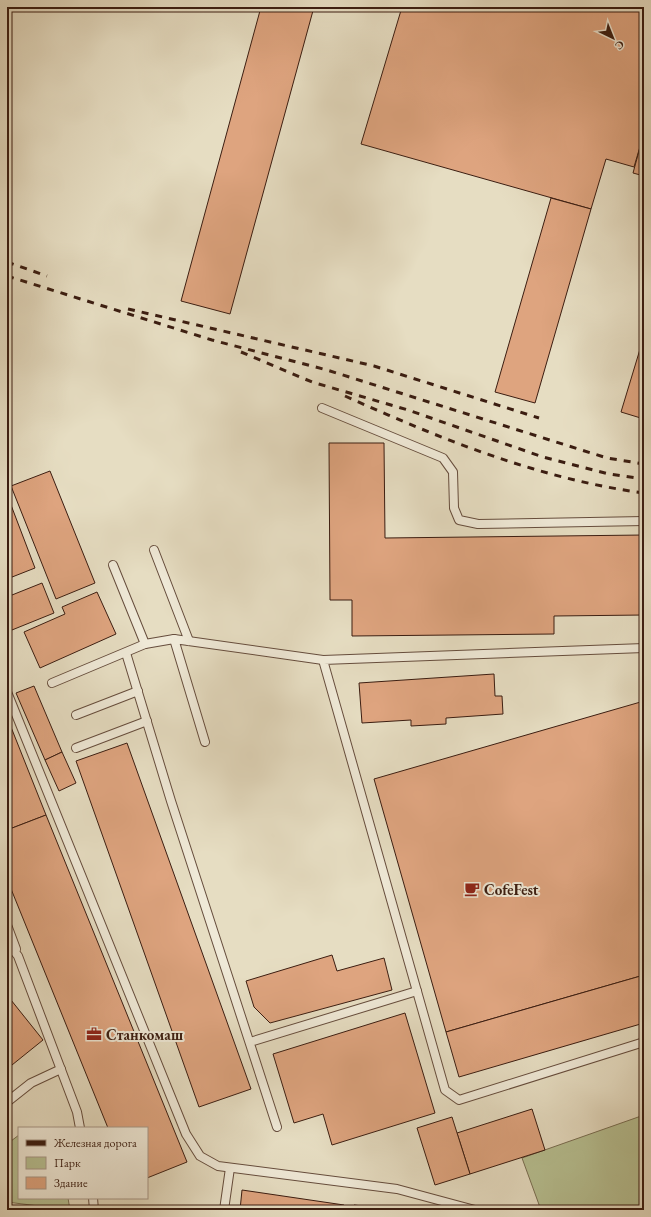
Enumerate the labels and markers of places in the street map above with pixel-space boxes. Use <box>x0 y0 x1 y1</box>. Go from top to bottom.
cafe icon: CofeFest <box>463 880 481 898</box>
place label: CofeFest <box>484 880 539 899</box>
office icon: Станкомаш <box>85 1025 103 1043</box>
place label: Станкомаш <box>106 1025 183 1044</box>

